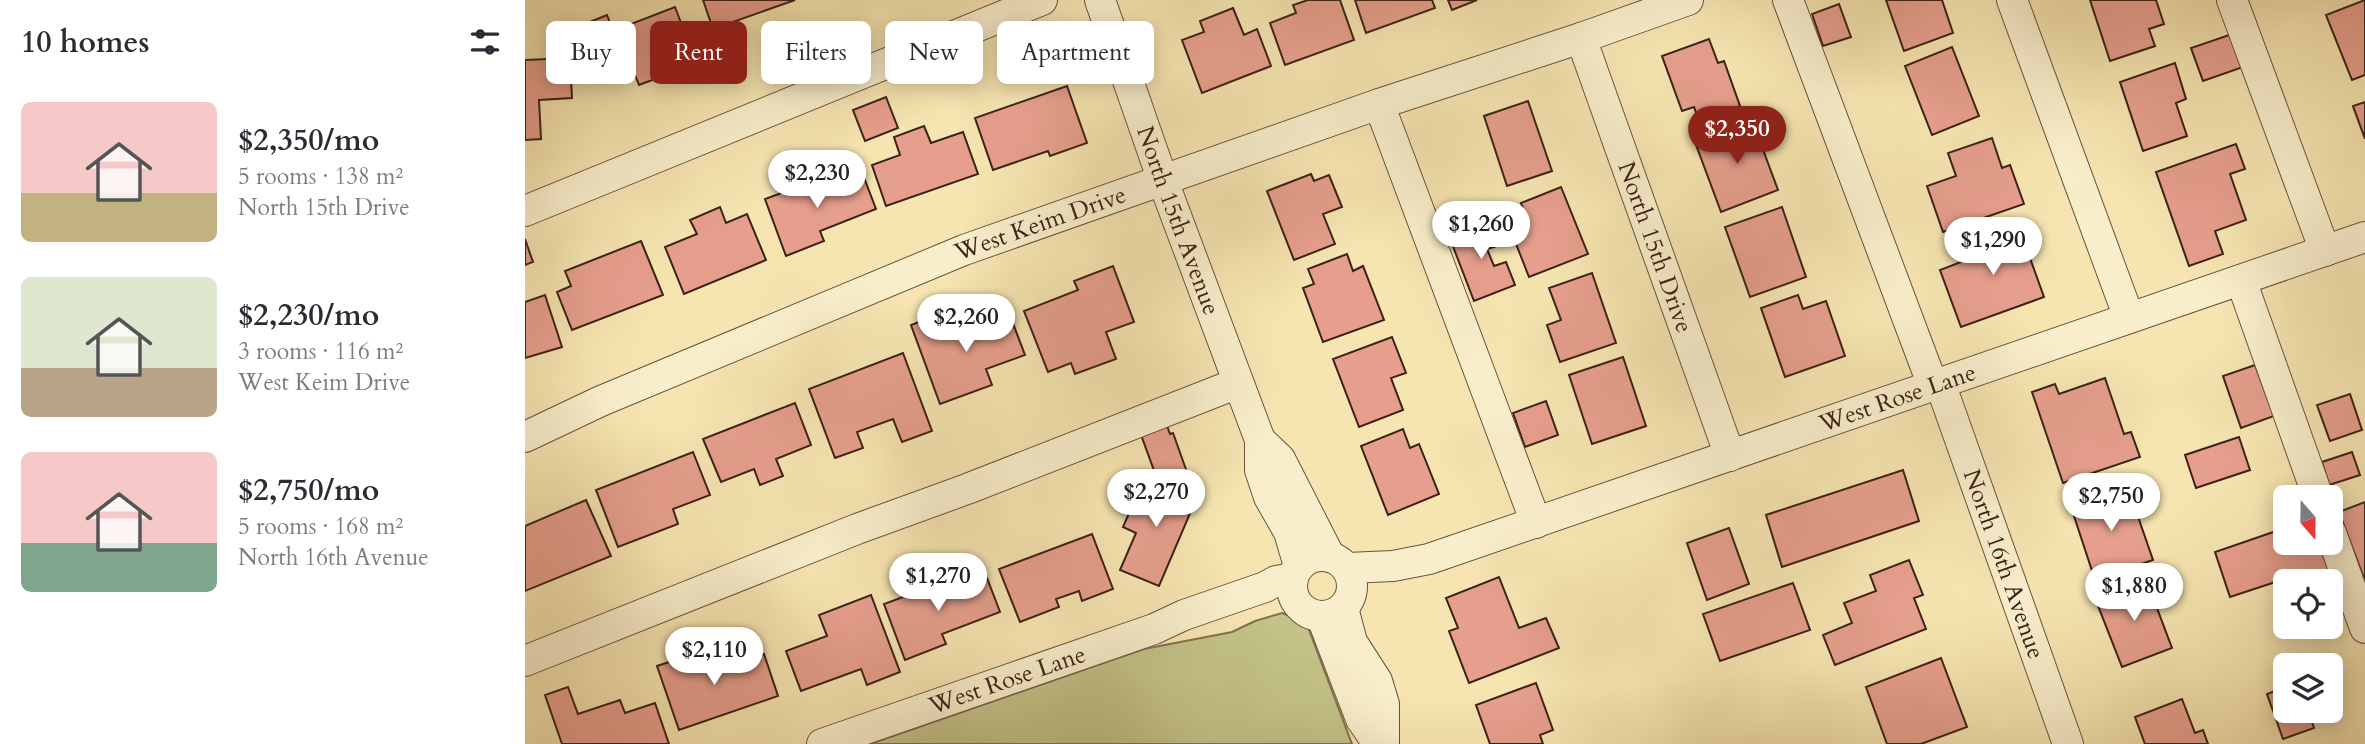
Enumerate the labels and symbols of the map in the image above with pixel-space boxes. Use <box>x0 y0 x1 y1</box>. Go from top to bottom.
pin: $2,350 <box>1680 106 1794 166</box>
street label: North 15th Avenue <box>1129 122 1228 320</box>
pin: $2,230 <box>760 150 874 210</box>
street label: North 15th Drive <box>1610 157 1701 337</box>
street label: West Keim Drive <box>949 178 1130 269</box>
pin: $1,260 <box>1424 202 1538 261</box>
pin: $1,290 <box>1936 218 2050 277</box>
pin: $2,260 <box>909 294 1023 354</box>
street label: West Rose Lane <box>1814 356 1980 440</box>
street label: North 16th Avenue <box>1955 465 2053 663</box>
pin: $2,270 <box>1099 470 1213 529</box>
pin: $2,750 <box>2054 474 2168 533</box>
north arrow <box>2273 485 2343 555</box>
pin: $1,270 <box>881 554 995 613</box>
pin: $1,880 <box>2077 564 2191 623</box>
pin: $2,110 <box>657 628 771 687</box>
street label: West Rose Lane <box>923 637 1090 723</box>

